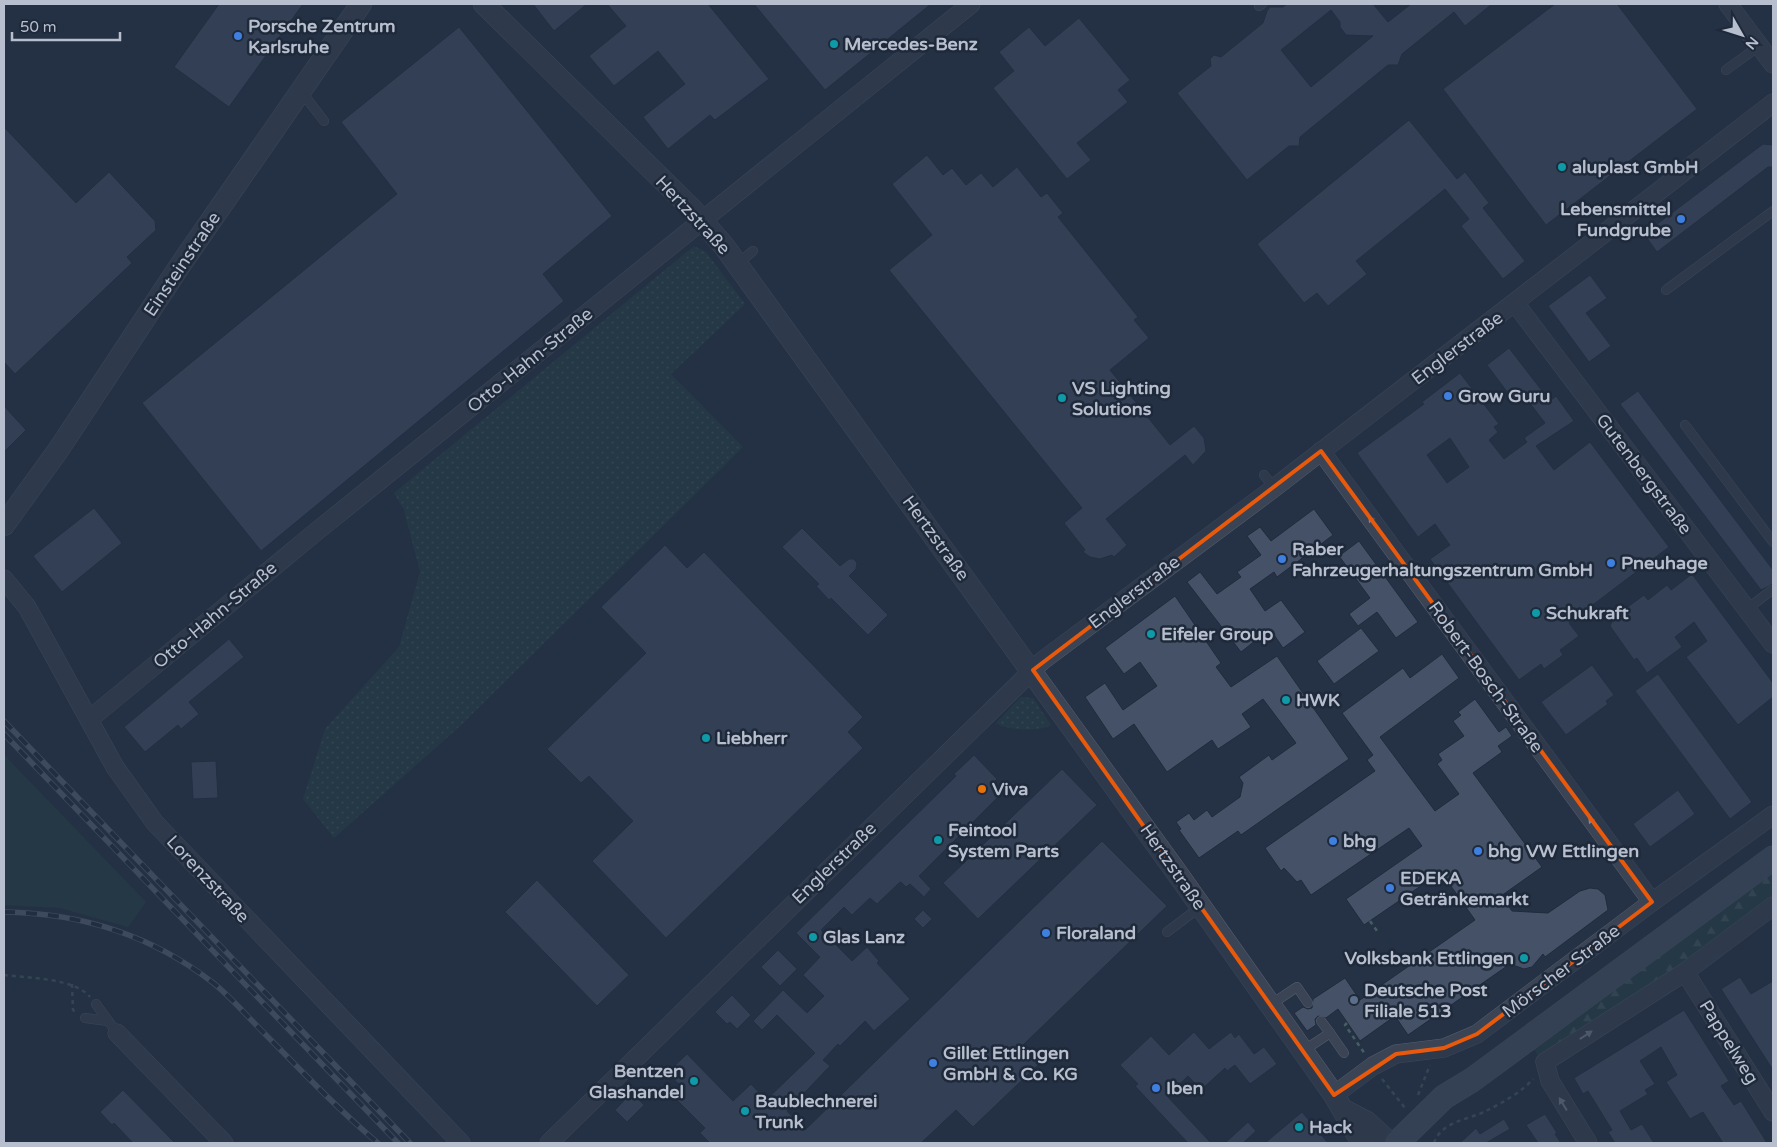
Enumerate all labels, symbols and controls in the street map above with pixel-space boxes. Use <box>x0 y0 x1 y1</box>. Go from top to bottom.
scale bar <box>12 10 120 42</box>
north arrow <box>1717 10 1767 60</box>
place label: Porsche Zentrum Karlsruhe <box>248 15 395 58</box>
text: 50 m <box>20 18 57 36</box>
marker: Porsche Zentrum Karlsruhe <box>232 30 244 42</box>
place label: Mercedes-Benz <box>844 33 978 55</box>
text: N <box>1742 33 1762 53</box>
marker: Mercedes-Benz <box>828 38 840 50</box>
place label: aluplast GmbH <box>1572 156 1699 178</box>
marker: aluplast GmbH <box>1556 161 1568 173</box>
street label: Hertzstraße <box>651 171 735 259</box>
place label: Lebensmittel Fundgrube <box>1560 198 1671 241</box>
street label: Einsteinstraße <box>139 207 225 321</box>
marker: Lebensmittel Fundgrube <box>1675 213 1687 225</box>
street label: Otto-Hahn-Straße <box>463 303 597 417</box>
street label: Englerstraße <box>1407 306 1507 390</box>
place label: VS Lighting Solutions <box>1072 377 1171 420</box>
place label: Grow Guru <box>1458 385 1550 407</box>
marker: Grow Guru <box>1442 390 1454 402</box>
marker: VS Lighting Solutions <box>1056 392 1068 404</box>
street label: Gutenbergstraße <box>1591 409 1697 539</box>
street label: Hertzstraße <box>898 491 974 585</box>
one-way arrow <box>1368 516 1378 529</box>
place label: Raber Fahrzeugerhaltungszentrum GmbH <box>1292 538 1593 581</box>
street label: Englerstraße <box>1084 550 1184 634</box>
place label: Pneuhage <box>1621 552 1708 574</box>
marker: Raber Fahrzeugerhaltungszentrum GmbH <box>1276 553 1288 565</box>
street label: Otto-Hahn-Straße <box>149 557 281 673</box>
marker: Pneuhage <box>1605 557 1617 569</box>
street label: Robert-Bosch-Straße <box>1424 597 1548 757</box>
place label: Schukraft <box>1546 602 1629 624</box>
marker: Schukraft <box>1530 607 1542 619</box>
place label: Eifeler Group <box>1161 623 1273 645</box>
marker: Eifeler Group <box>1145 628 1157 640</box>
place label: HWK <box>1296 689 1340 711</box>
marker: HWK <box>1280 694 1292 706</box>
place label: Liebherr <box>716 727 788 749</box>
marker: Liebherr <box>700 732 712 744</box>
place label: Viva <box>992 778 1028 800</box>
marker: Viva <box>976 783 988 795</box>
one-way arrow <box>1588 816 1598 830</box>
street label: Englerstraße <box>787 817 881 909</box>
place label: Feintool System Parts <box>948 819 1059 862</box>
street label: Hertzstraße <box>1135 820 1211 914</box>
place label: bhg <box>1343 830 1377 852</box>
street label: Lorenzstraße <box>162 831 254 927</box>
marker: Feintool System Parts <box>932 834 944 846</box>
marker: bhg <box>1327 835 1339 847</box>
place label: bhg VW Ettlingen <box>1488 840 1639 862</box>
marker: bhg VW Ettlingen <box>1472 845 1484 857</box>
place label: EDEKA Getränkemarkt <box>1400 867 1529 910</box>
marker: EDEKA Getränkemarkt <box>1384 882 1396 894</box>
street label: Mörscher Straße <box>1498 920 1624 1022</box>
place label: Floraland <box>1056 922 1136 944</box>
place label: Glas Lanz <box>823 926 905 948</box>
marker: Floraland <box>1040 927 1052 939</box>
marker: Glas Lanz <box>807 931 819 943</box>
place label: Volksbank Ettlingen <box>1344 947 1514 969</box>
marker: Volksbank Ettlingen <box>1518 952 1530 964</box>
place label: Deutsche Post Filiale 513 <box>1364 979 1488 1022</box>
marker: Deutsche Post Filiale 513 <box>1348 994 1360 1006</box>
street label: Pappelweg <box>1695 996 1763 1088</box>
one-way arrow <box>1580 1031 1593 1040</box>
place label: Gillet Ettlingen GmbH & Co. KG <box>943 1042 1078 1085</box>
marker: Gillet Ettlingen GmbH & Co. KG <box>927 1057 939 1069</box>
place label: Bentzen Glashandel <box>589 1060 684 1103</box>
marker: Bentzen Glashandel <box>688 1075 700 1087</box>
place label: Iben <box>1166 1077 1203 1099</box>
marker: Iben <box>1150 1082 1162 1094</box>
place label: Baublechnerei Trunk <box>754 1090 878 1133</box>
one-way arrow <box>1559 1097 1568 1110</box>
marker: Baublechnerei Trunk <box>739 1105 751 1117</box>
place label: Hack <box>1309 1116 1352 1138</box>
marker: Hack <box>1293 1121 1305 1133</box>

